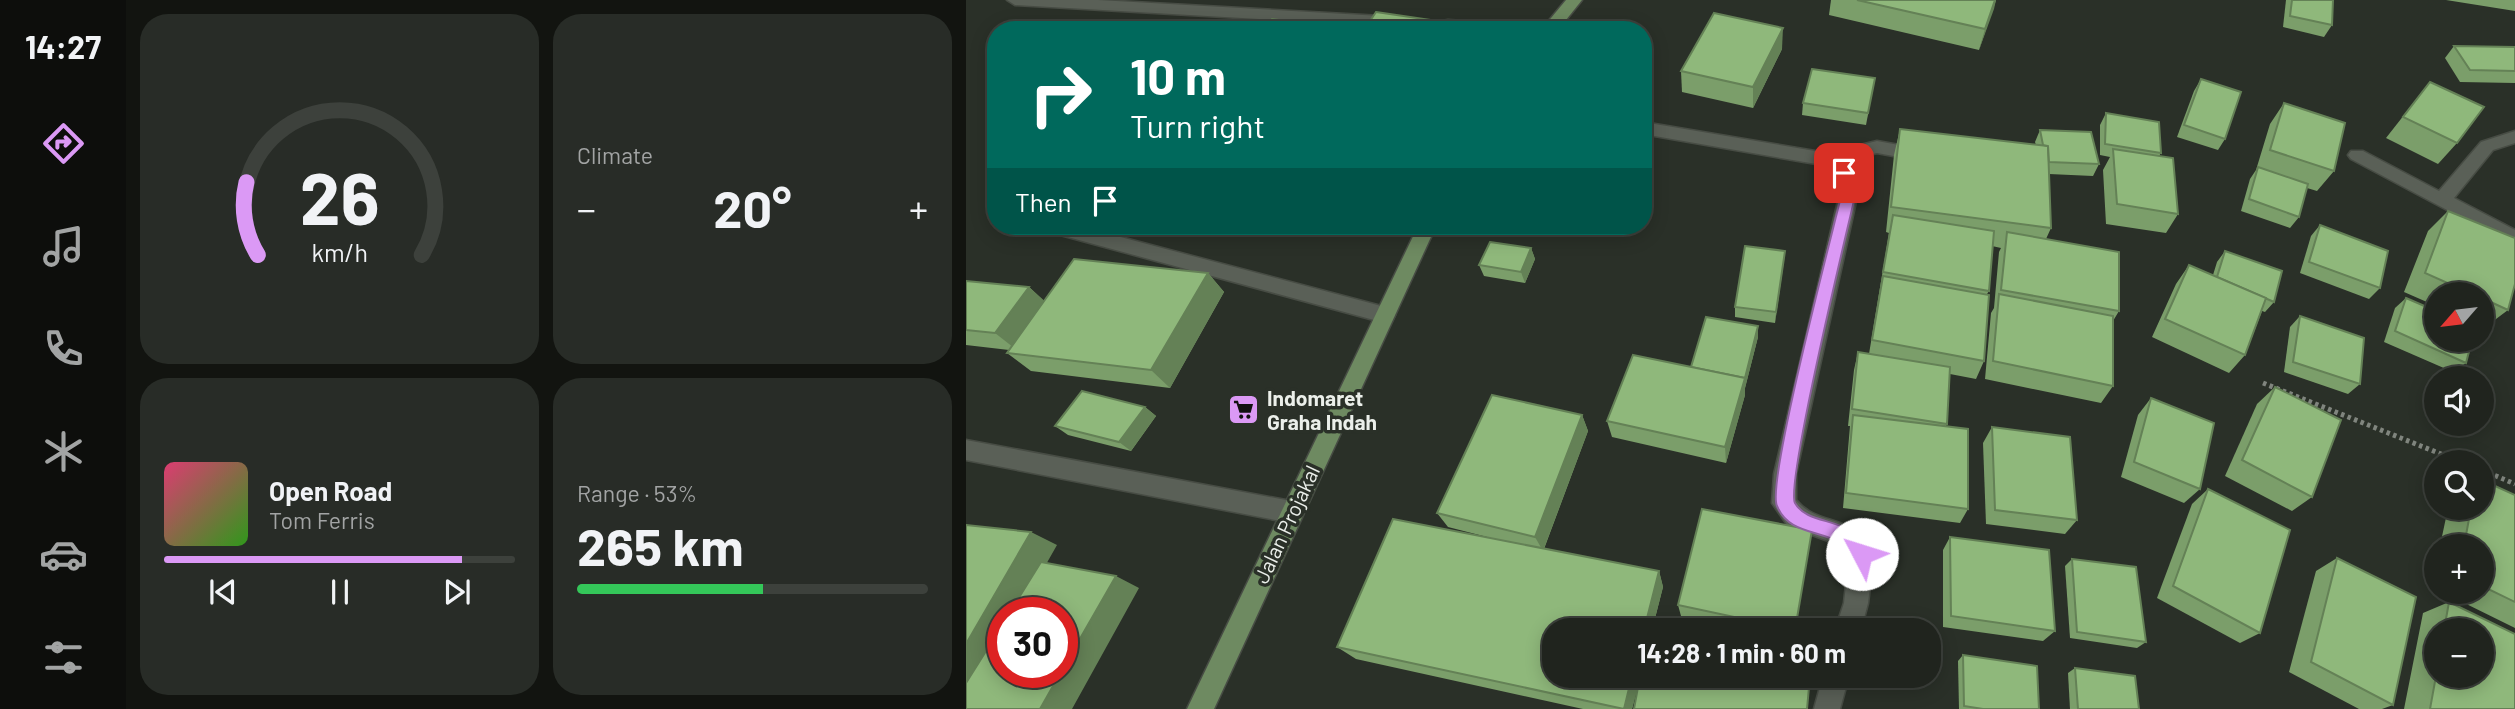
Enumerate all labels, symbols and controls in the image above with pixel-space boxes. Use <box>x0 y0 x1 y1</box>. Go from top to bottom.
text: 14:27 <box>25 27 101 65</box>
text: 10 m <box>1130 46 1226 105</box>
icon: right <box>1015 49 1106 140</box>
text: Turn right <box>1130 106 1265 144</box>
icon: directions <box>39 119 88 168</box>
text: Climate <box>577 141 653 169</box>
pin <box>1814 143 1874 203</box>
text: 26 <box>300 152 379 240</box>
icon: arrive <box>1825 154 1863 192</box>
text: 20° <box>713 176 792 238</box>
icon: arrive <box>1086 182 1124 220</box>
text: − <box>577 185 596 231</box>
text: + <box>909 185 928 231</box>
text: Then <box>1015 186 1072 217</box>
icon: music <box>39 222 88 271</box>
text: km/h <box>311 237 368 267</box>
north arrow <box>2424 282 2494 352</box>
map controls <box>2424 282 2494 688</box>
icon: phone <box>39 324 88 373</box>
button: sound <box>2424 366 2494 436</box>
place label: Indomaret Graha Indah <box>1267 385 1377 434</box>
supermarket icon: Indomaret Graha Indah <box>1227 392 1261 426</box>
icon: climate <box>39 427 88 476</box>
button: search <box>2424 450 2494 520</box>
street label: Jalan Projakal <box>1248 461 1324 587</box>
text: Open Road <box>269 475 392 506</box>
text: Range · 53% <box>577 479 697 507</box>
text: Tom Ferris <box>269 506 375 534</box>
text: 265 km <box>577 514 744 576</box>
position arrow <box>1825 517 1899 591</box>
icon: car <box>39 530 88 579</box>
button: + <box>2424 534 2494 604</box>
icon: previous <box>204 573 242 611</box>
icon: pause <box>321 573 359 611</box>
icon: next <box>438 573 476 611</box>
speed limit sign: 30 <box>987 597 1078 688</box>
button: − <box>2424 618 2494 688</box>
icon: filters <box>39 633 88 682</box>
text: 14:28 · 1 min · 60 m <box>1637 637 1846 668</box>

